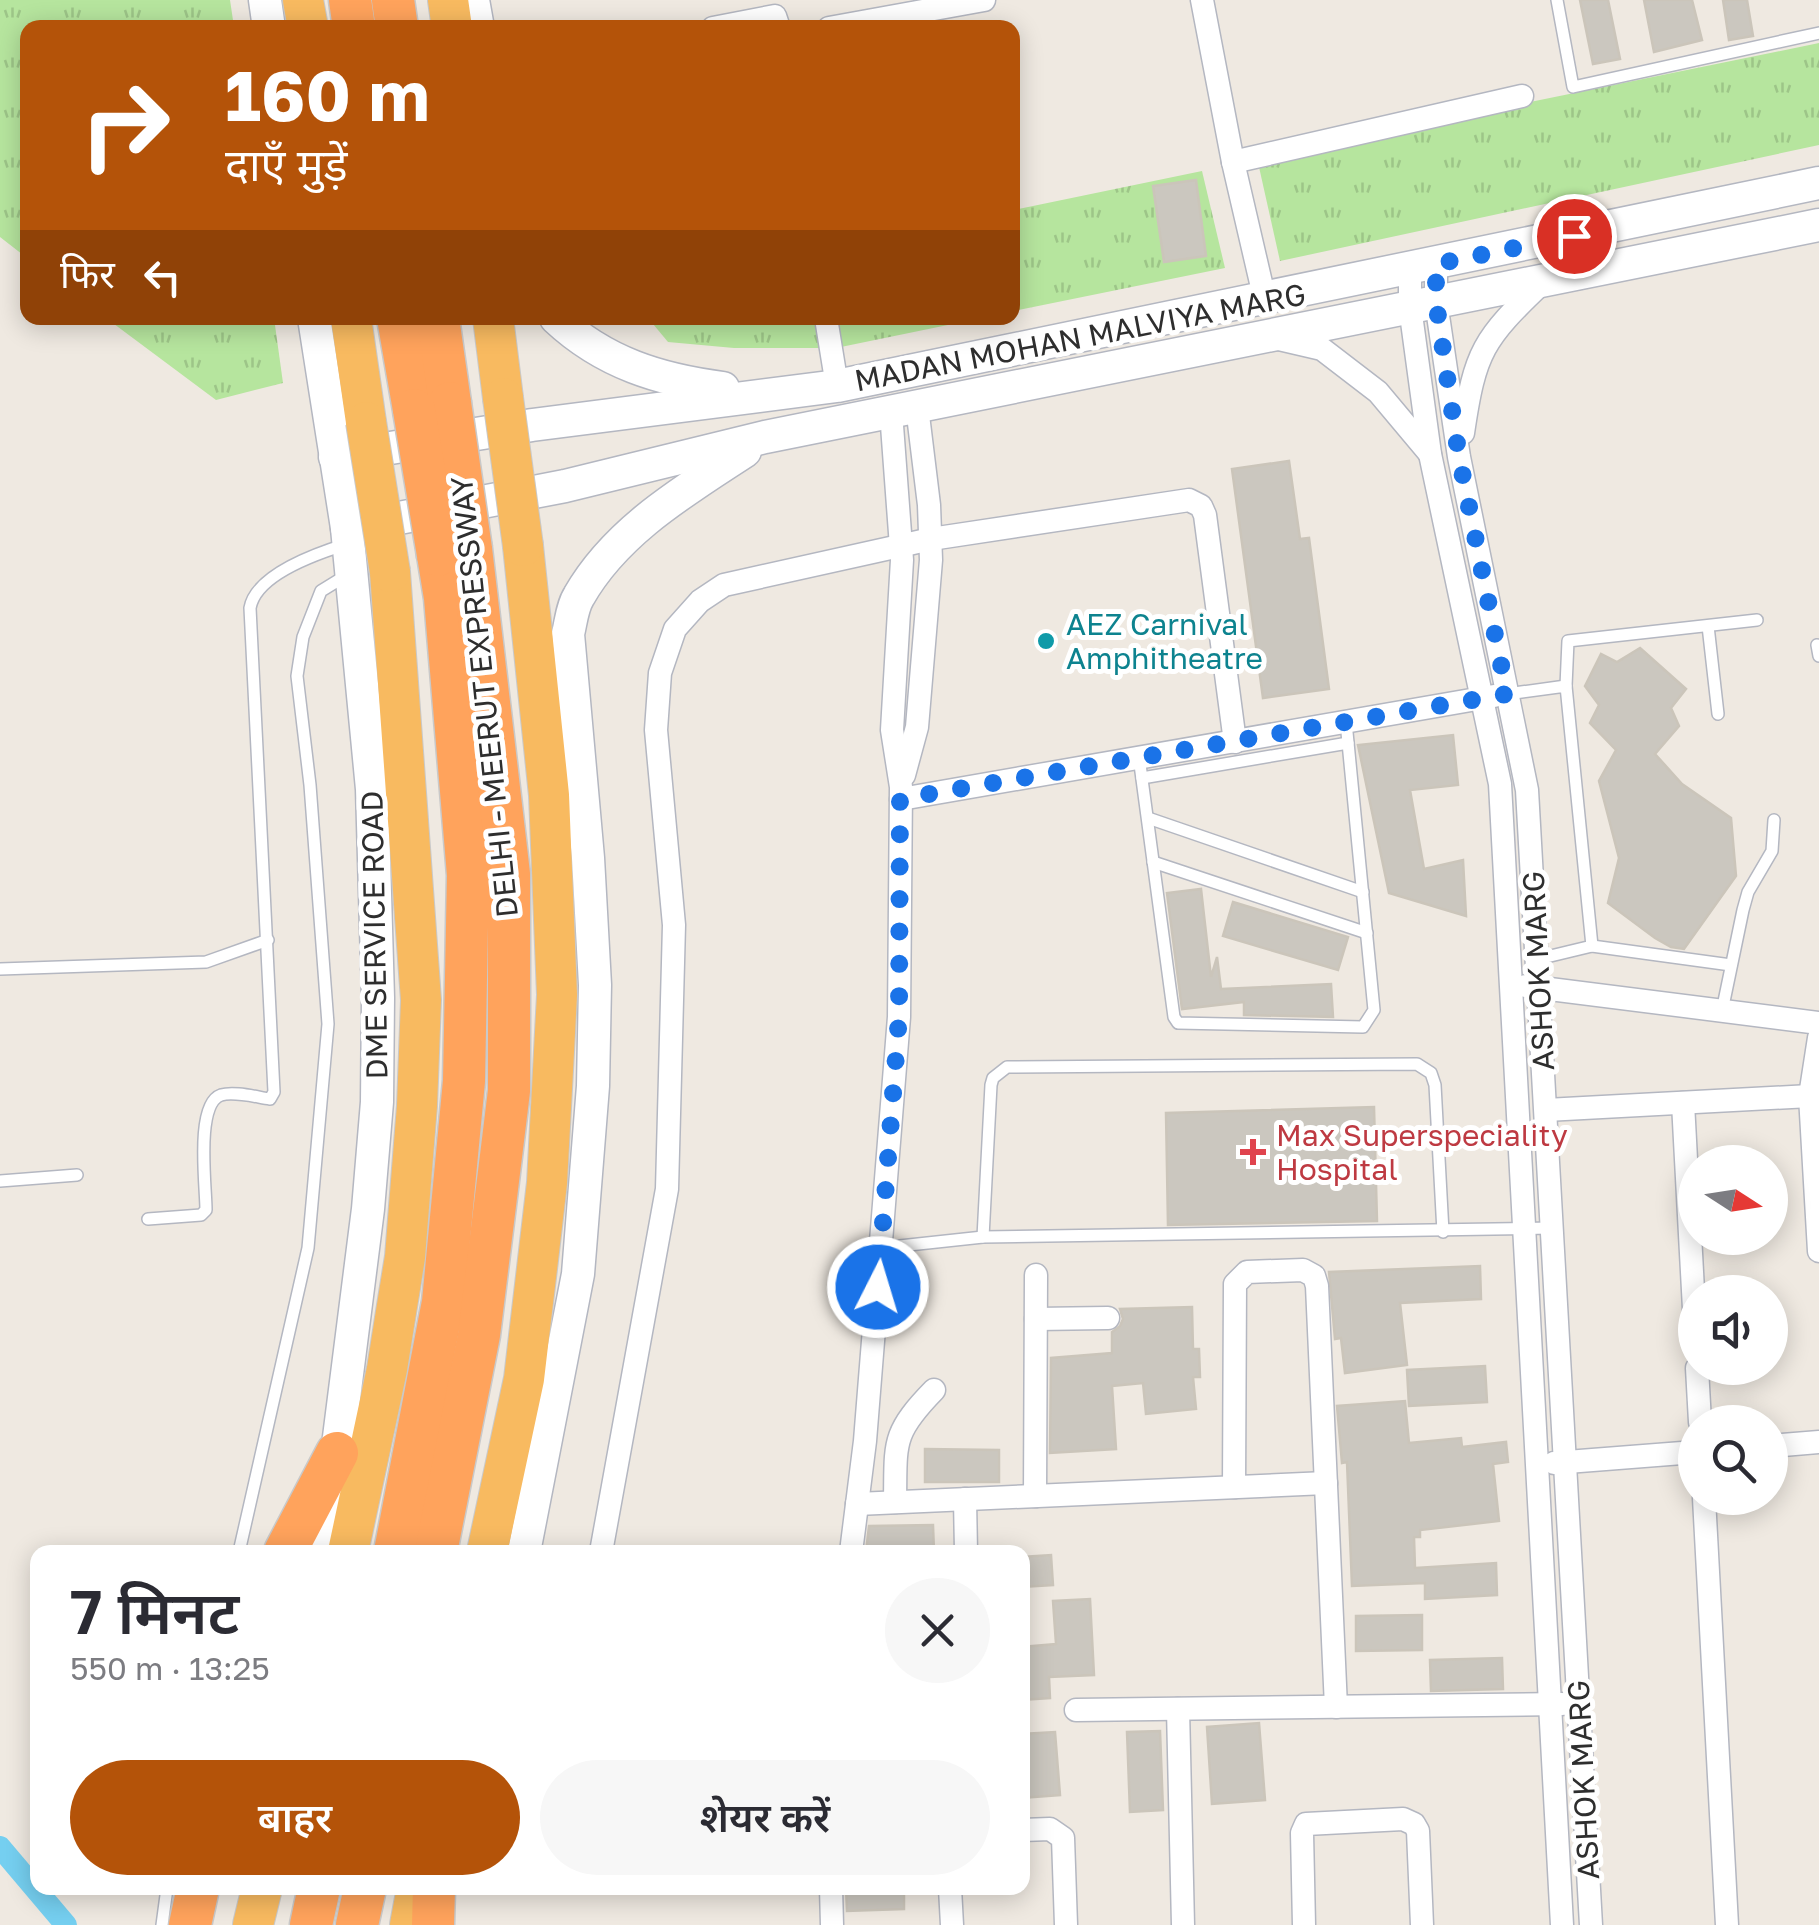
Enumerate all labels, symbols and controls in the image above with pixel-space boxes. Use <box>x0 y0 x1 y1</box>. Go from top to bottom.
text: 160 m <box>225 52 430 136</box>
icon: right <box>60 60 190 190</box>
text: दाएँ मुड़ें <box>225 137 348 191</box>
pin <box>1532 194 1617 279</box>
icon: arrive <box>1547 209 1602 264</box>
icon: left <box>135 250 190 305</box>
text: फिर <box>60 251 115 296</box>
street label: MADAN MOHAN MALVIYA MARG <box>851 276 1309 398</box>
street label: DELHI - MEERUT EXPRESSWAY <box>443 475 525 919</box>
place label: AEZ Carnival Amphitheatre <box>1066 606 1263 676</box>
marker: AEZ Carnival Amphitheatre <box>1035 630 1057 652</box>
street label: DME SERVICE ROAD <box>353 790 395 1080</box>
street label: ASHOK MARG <box>1515 870 1561 1072</box>
place label: Max Superspeciality Hospital <box>1276 1117 1568 1187</box>
marker: Max Superspeciality Hospital <box>1240 1139 1266 1165</box>
north arrow <box>1678 1145 1788 1255</box>
map controls <box>1678 1145 1788 1515</box>
position arrow <box>826 1235 930 1339</box>
button: sound <box>1678 1275 1788 1385</box>
button: search <box>1678 1405 1788 1515</box>
text: 7 मिनट <box>70 1575 239 1647</box>
button: close <box>885 1578 990 1683</box>
text: 550 m · 13:25 <box>70 1649 270 1687</box>
street label: ASHOK MARG <box>1560 1679 1606 1881</box>
button: बाहर <box>70 1760 520 1875</box>
button: शेयर करें <box>540 1760 990 1875</box>

